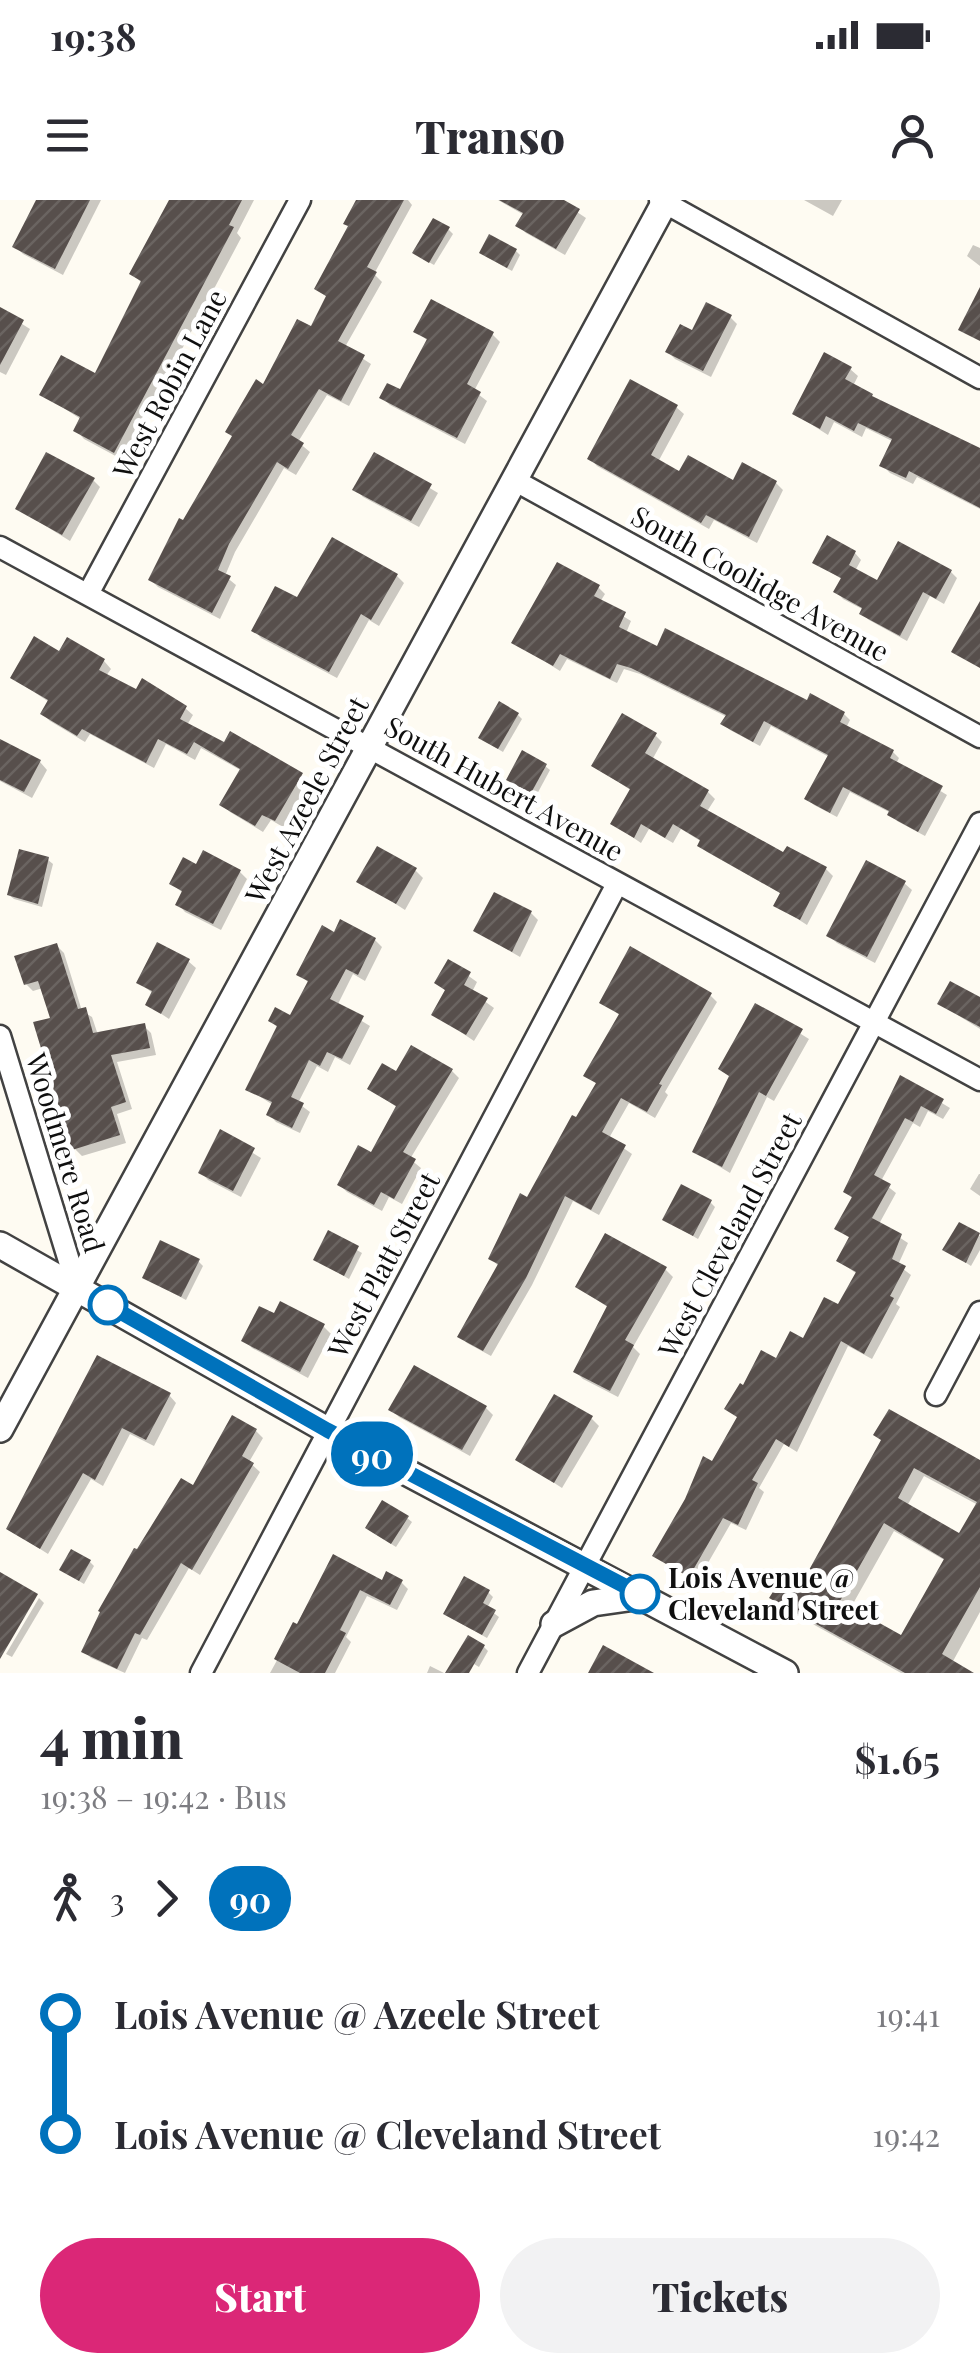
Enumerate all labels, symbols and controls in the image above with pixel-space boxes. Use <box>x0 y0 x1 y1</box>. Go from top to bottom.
text: 19:38 <box>50 10 136 61</box>
text: Transo <box>415 105 565 165</box>
icon: menu <box>40 108 95 163</box>
icon: person <box>885 108 940 163</box>
street label: West Robin Lane <box>103 282 234 485</box>
street label: South Coolidge Avenue <box>625 496 896 669</box>
street label: West Azeele Street <box>235 689 376 910</box>
street label: South Hubert Avenue <box>379 707 631 869</box>
street label: Woodmere Road <box>18 1048 114 1257</box>
street label: West Cleveland Street <box>648 1104 809 1364</box>
street label: West Platt Street <box>318 1164 448 1364</box>
unlabelled marker <box>89 1286 127 1324</box>
line badge: 90 <box>327 1422 417 1486</box>
text: 90 <box>351 1431 393 1478</box>
place label: Lois Avenue @ Cleveland Street <box>668 1558 879 1627</box>
marker: Lois Avenue @ Cleveland Street <box>621 1575 659 1613</box>
text: 4 min <box>40 1699 183 1773</box>
text: $1.65 <box>855 1733 940 1784</box>
text: 19:38 – 19:42 · Bus <box>40 1774 287 1817</box>
icon: walk <box>40 1871 95 1926</box>
icon: forward <box>139 1871 194 1926</box>
text: 90 <box>229 1875 271 1922</box>
text: 3 <box>110 1877 124 1920</box>
text: Lois Avenue @ Azeele Street <box>114 1988 600 2039</box>
text: 19:41 <box>876 1992 940 2035</box>
text: Lois Avenue @ Cleveland Street <box>114 2108 661 2159</box>
text: 19:42 <box>872 2112 940 2155</box>
button: Start <box>40 2238 480 2353</box>
button: Tickets <box>500 2238 940 2353</box>

